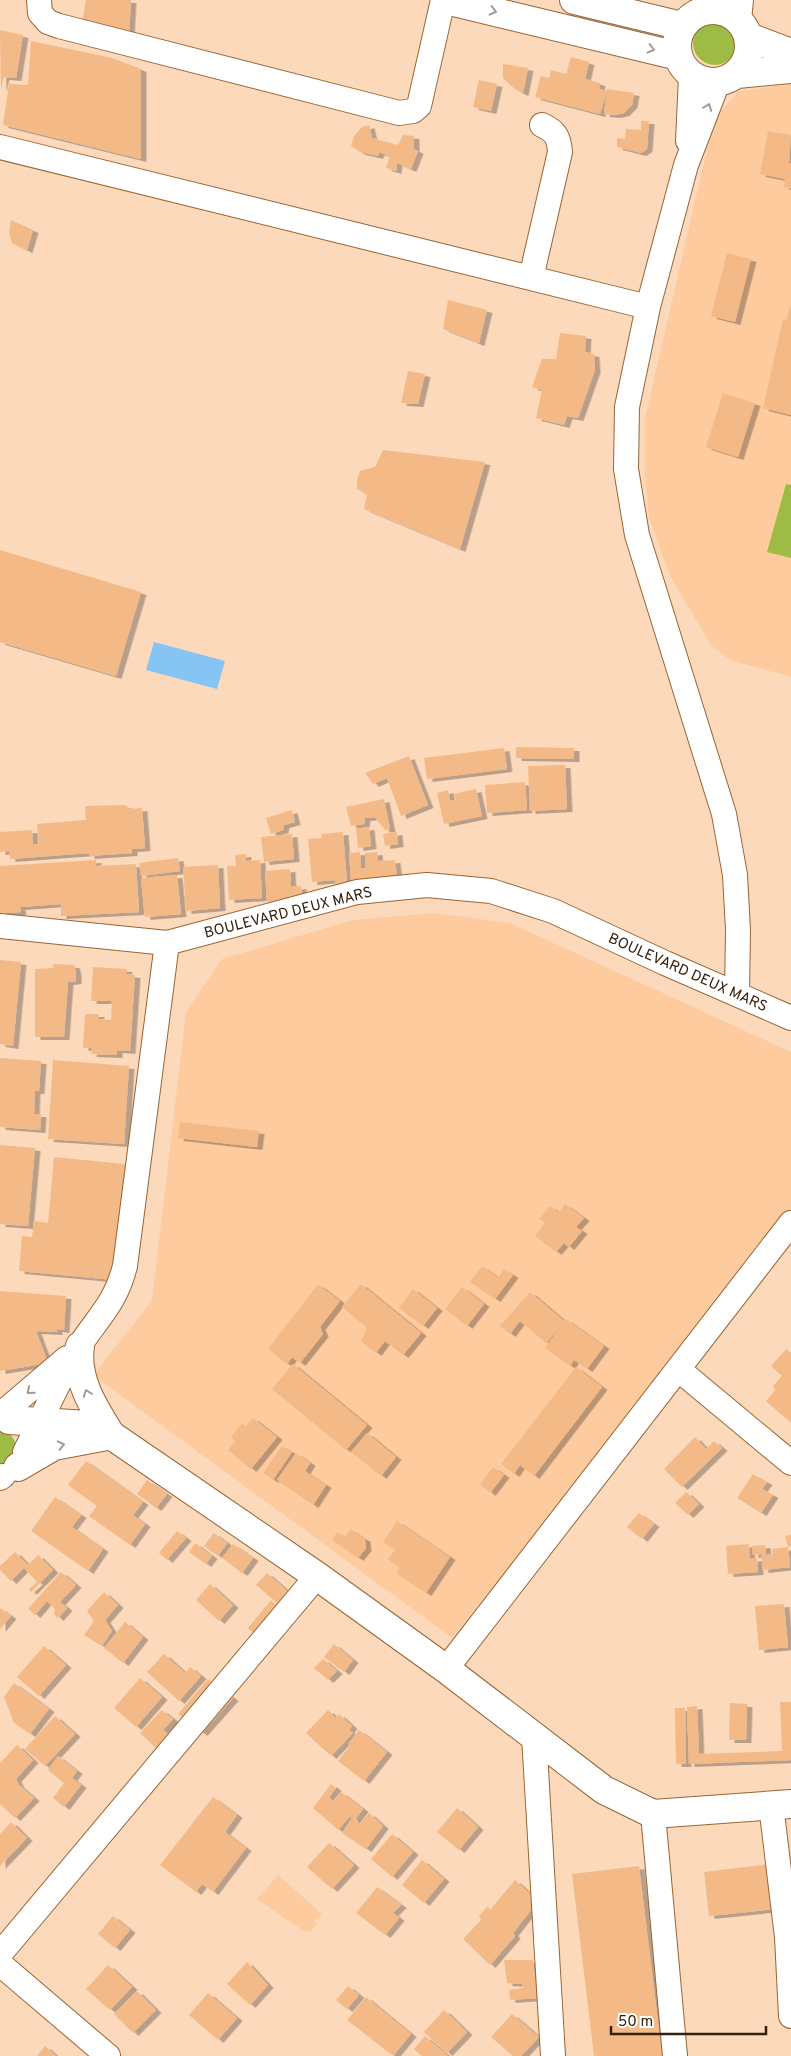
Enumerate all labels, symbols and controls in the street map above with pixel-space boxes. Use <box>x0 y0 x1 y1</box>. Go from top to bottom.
one-way arrow <box>488 5 497 16</box>
one-way arrow <box>646 43 655 54</box>
one-way arrow <box>702 103 712 112</box>
street label: BOULEVARD DEUX MARS <box>202 883 374 944</box>
street label: BOULEVARD DEUX MARS <box>605 930 770 1017</box>
one-way arrow <box>27 1385 36 1394</box>
one-way arrow <box>83 1389 93 1398</box>
one-way arrow <box>56 1440 65 1451</box>
scale bar <box>611 2004 766 2036</box>
text: 50 m <box>618 2013 653 2032</box>

